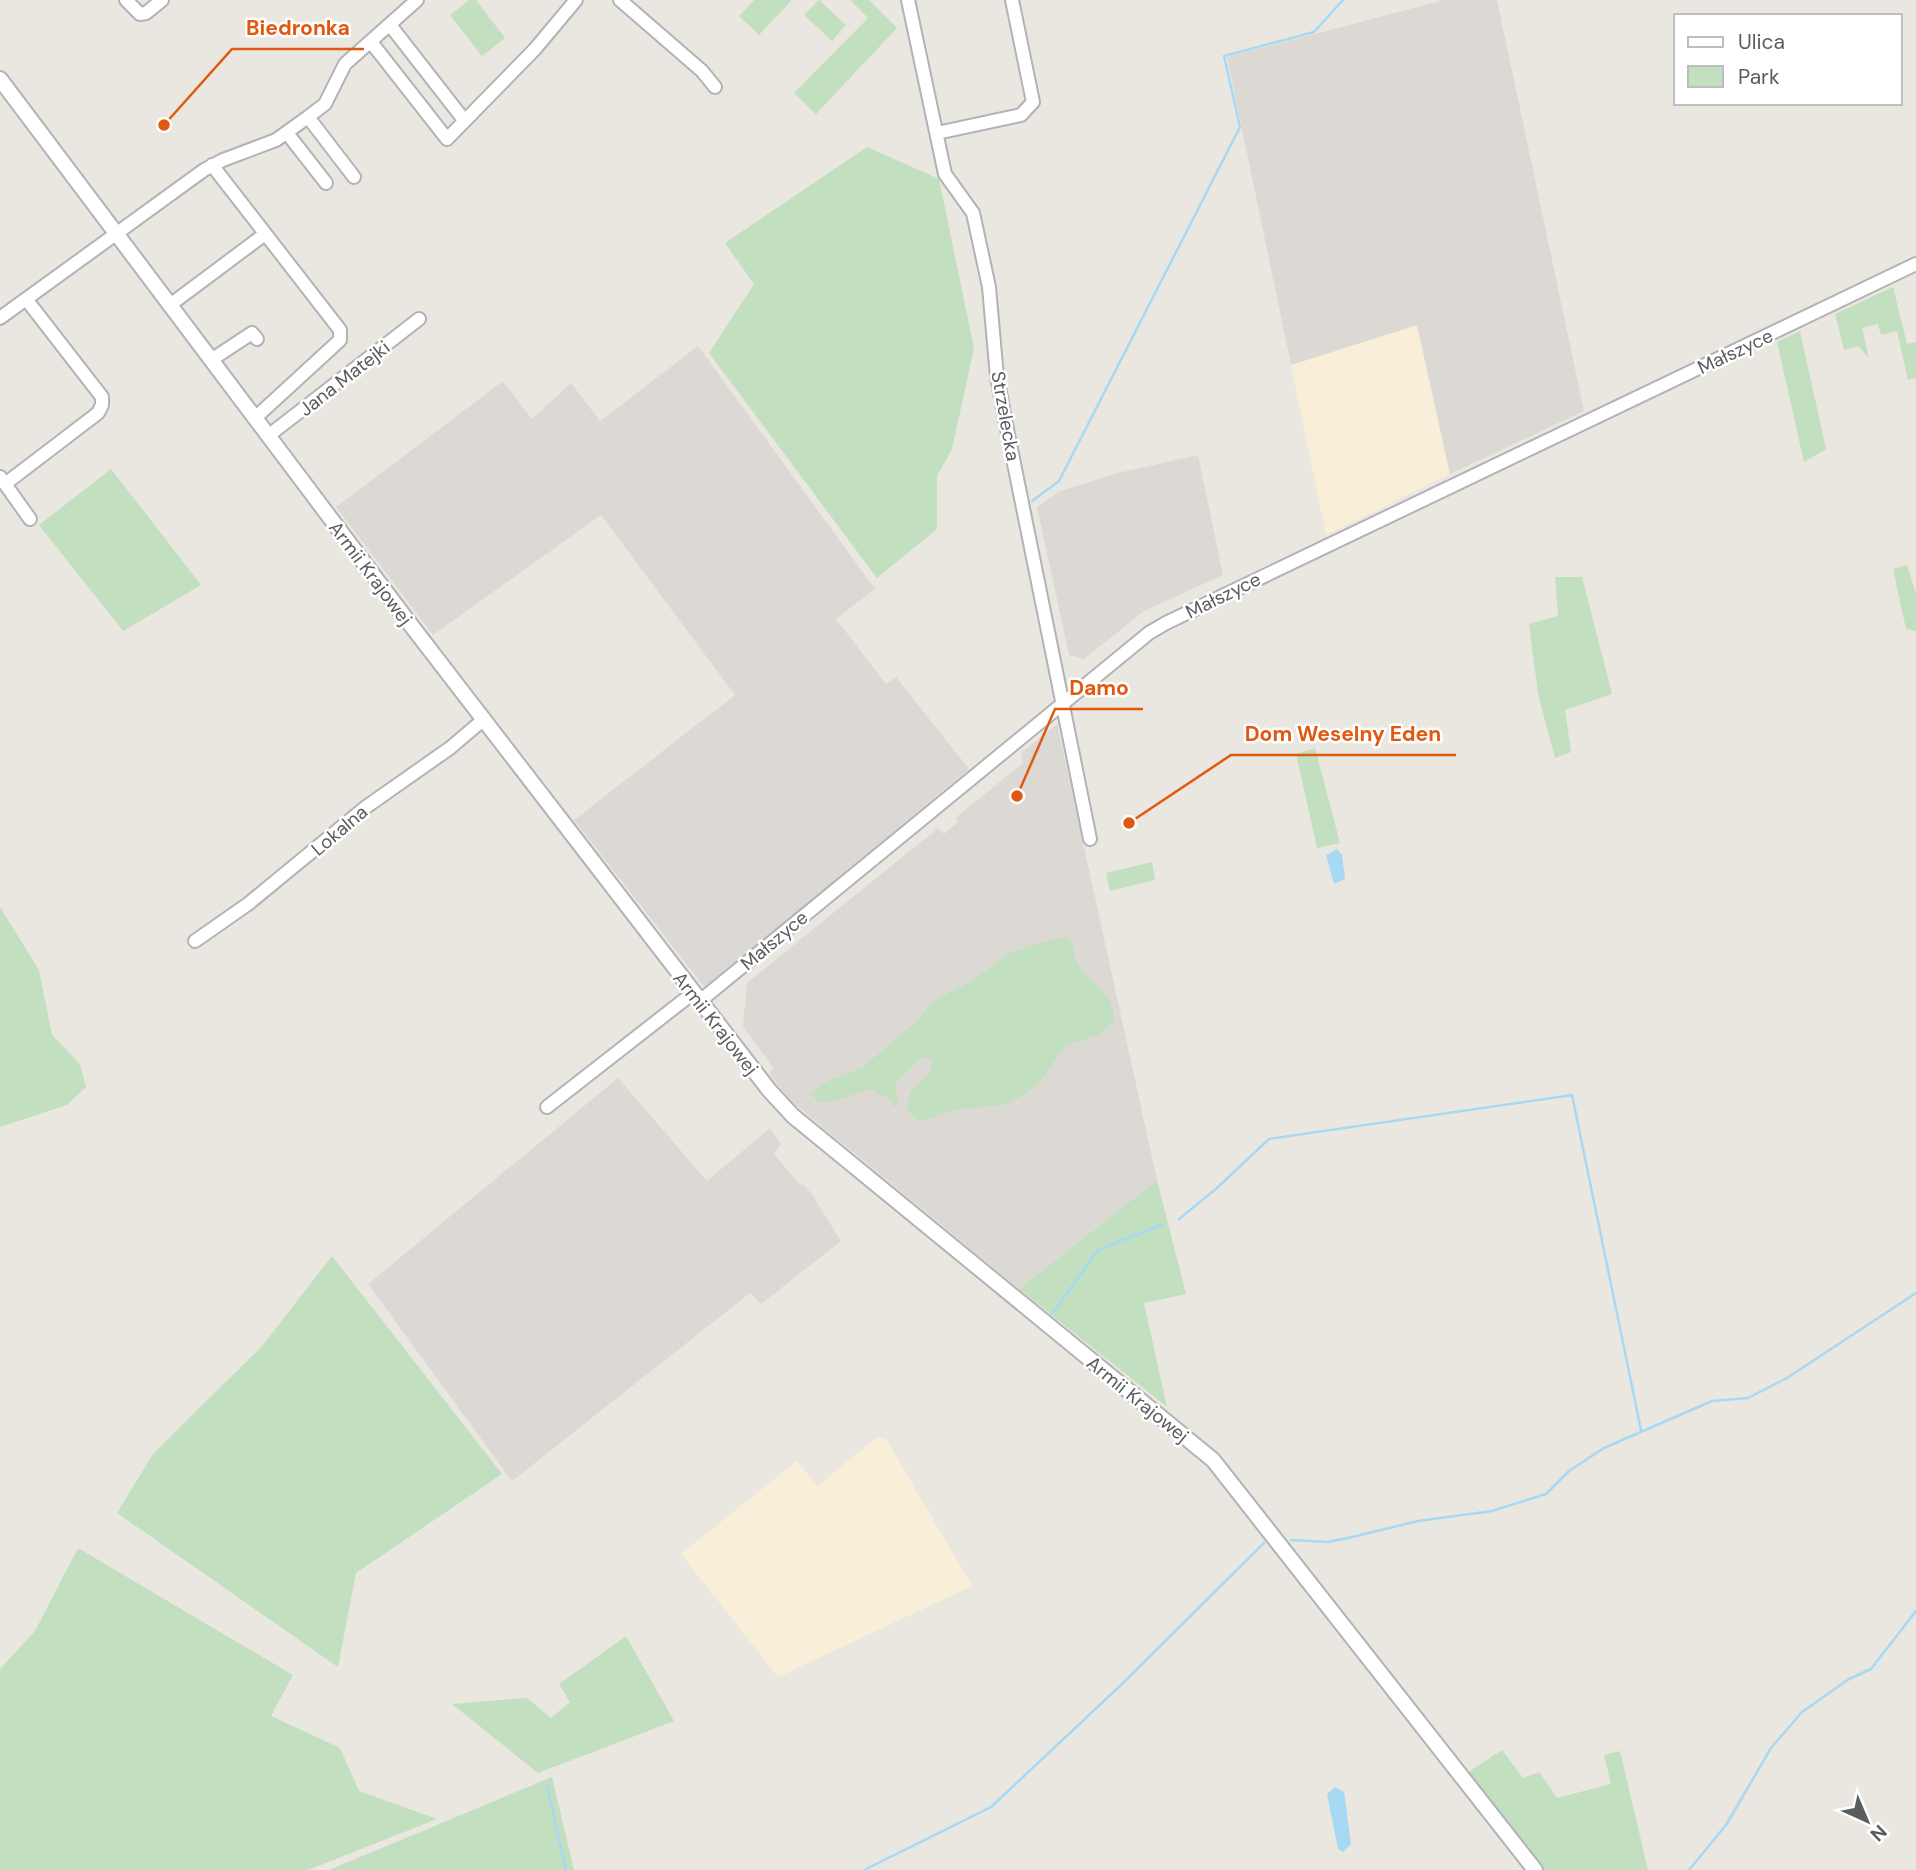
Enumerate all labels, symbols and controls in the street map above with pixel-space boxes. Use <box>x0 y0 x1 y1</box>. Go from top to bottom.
callout: Biedronka <box>232 7 364 49</box>
text: Biedronka <box>246 14 350 42</box>
legend <box>1674 14 1902 105</box>
text: Ulica <box>1738 28 1785 56</box>
text: Park <box>1738 63 1780 91</box>
street label: Małszyce <box>1693 323 1777 380</box>
street label: Jana Matejki <box>294 335 395 422</box>
street label: Strzelecka <box>985 369 1026 463</box>
street label: Armii Krajowej <box>323 516 418 630</box>
street label: Małszyce <box>1181 567 1265 624</box>
callout: Damo <box>1055 667 1143 709</box>
text: Damo <box>1069 674 1129 702</box>
callout: Dom Weselny Eden <box>1231 713 1456 755</box>
text: Dom Weselny Eden <box>1245 720 1441 748</box>
street label: Lokalna <box>306 800 373 861</box>
street label: Małszyce <box>735 905 813 976</box>
street label: Armii Krajowej <box>667 967 764 1080</box>
street label: Armii Krajowej <box>1082 1351 1194 1448</box>
north arrow <box>1832 1786 1902 1856</box>
text: N <box>1865 1819 1892 1847</box>

